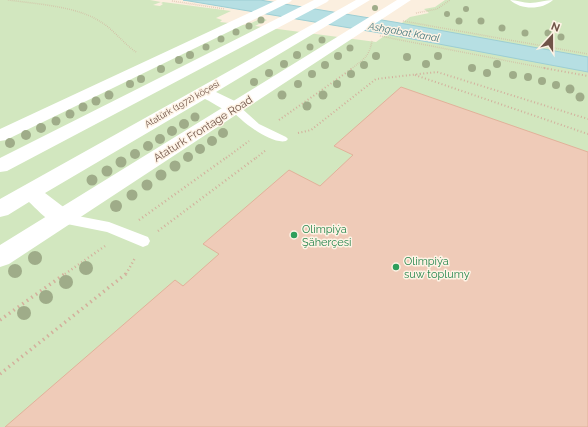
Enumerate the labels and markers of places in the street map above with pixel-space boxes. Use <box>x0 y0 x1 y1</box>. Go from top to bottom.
place label: Olimpiýa Şäherçesi <box>302 223 351 249</box>
marker: Olimpiýa Şäherçesi <box>289 230 299 240</box>
place label: Olimpiýa suw toplumy <box>404 255 470 281</box>
marker: Olimpiýa suw toplumy <box>391 262 401 272</box>

